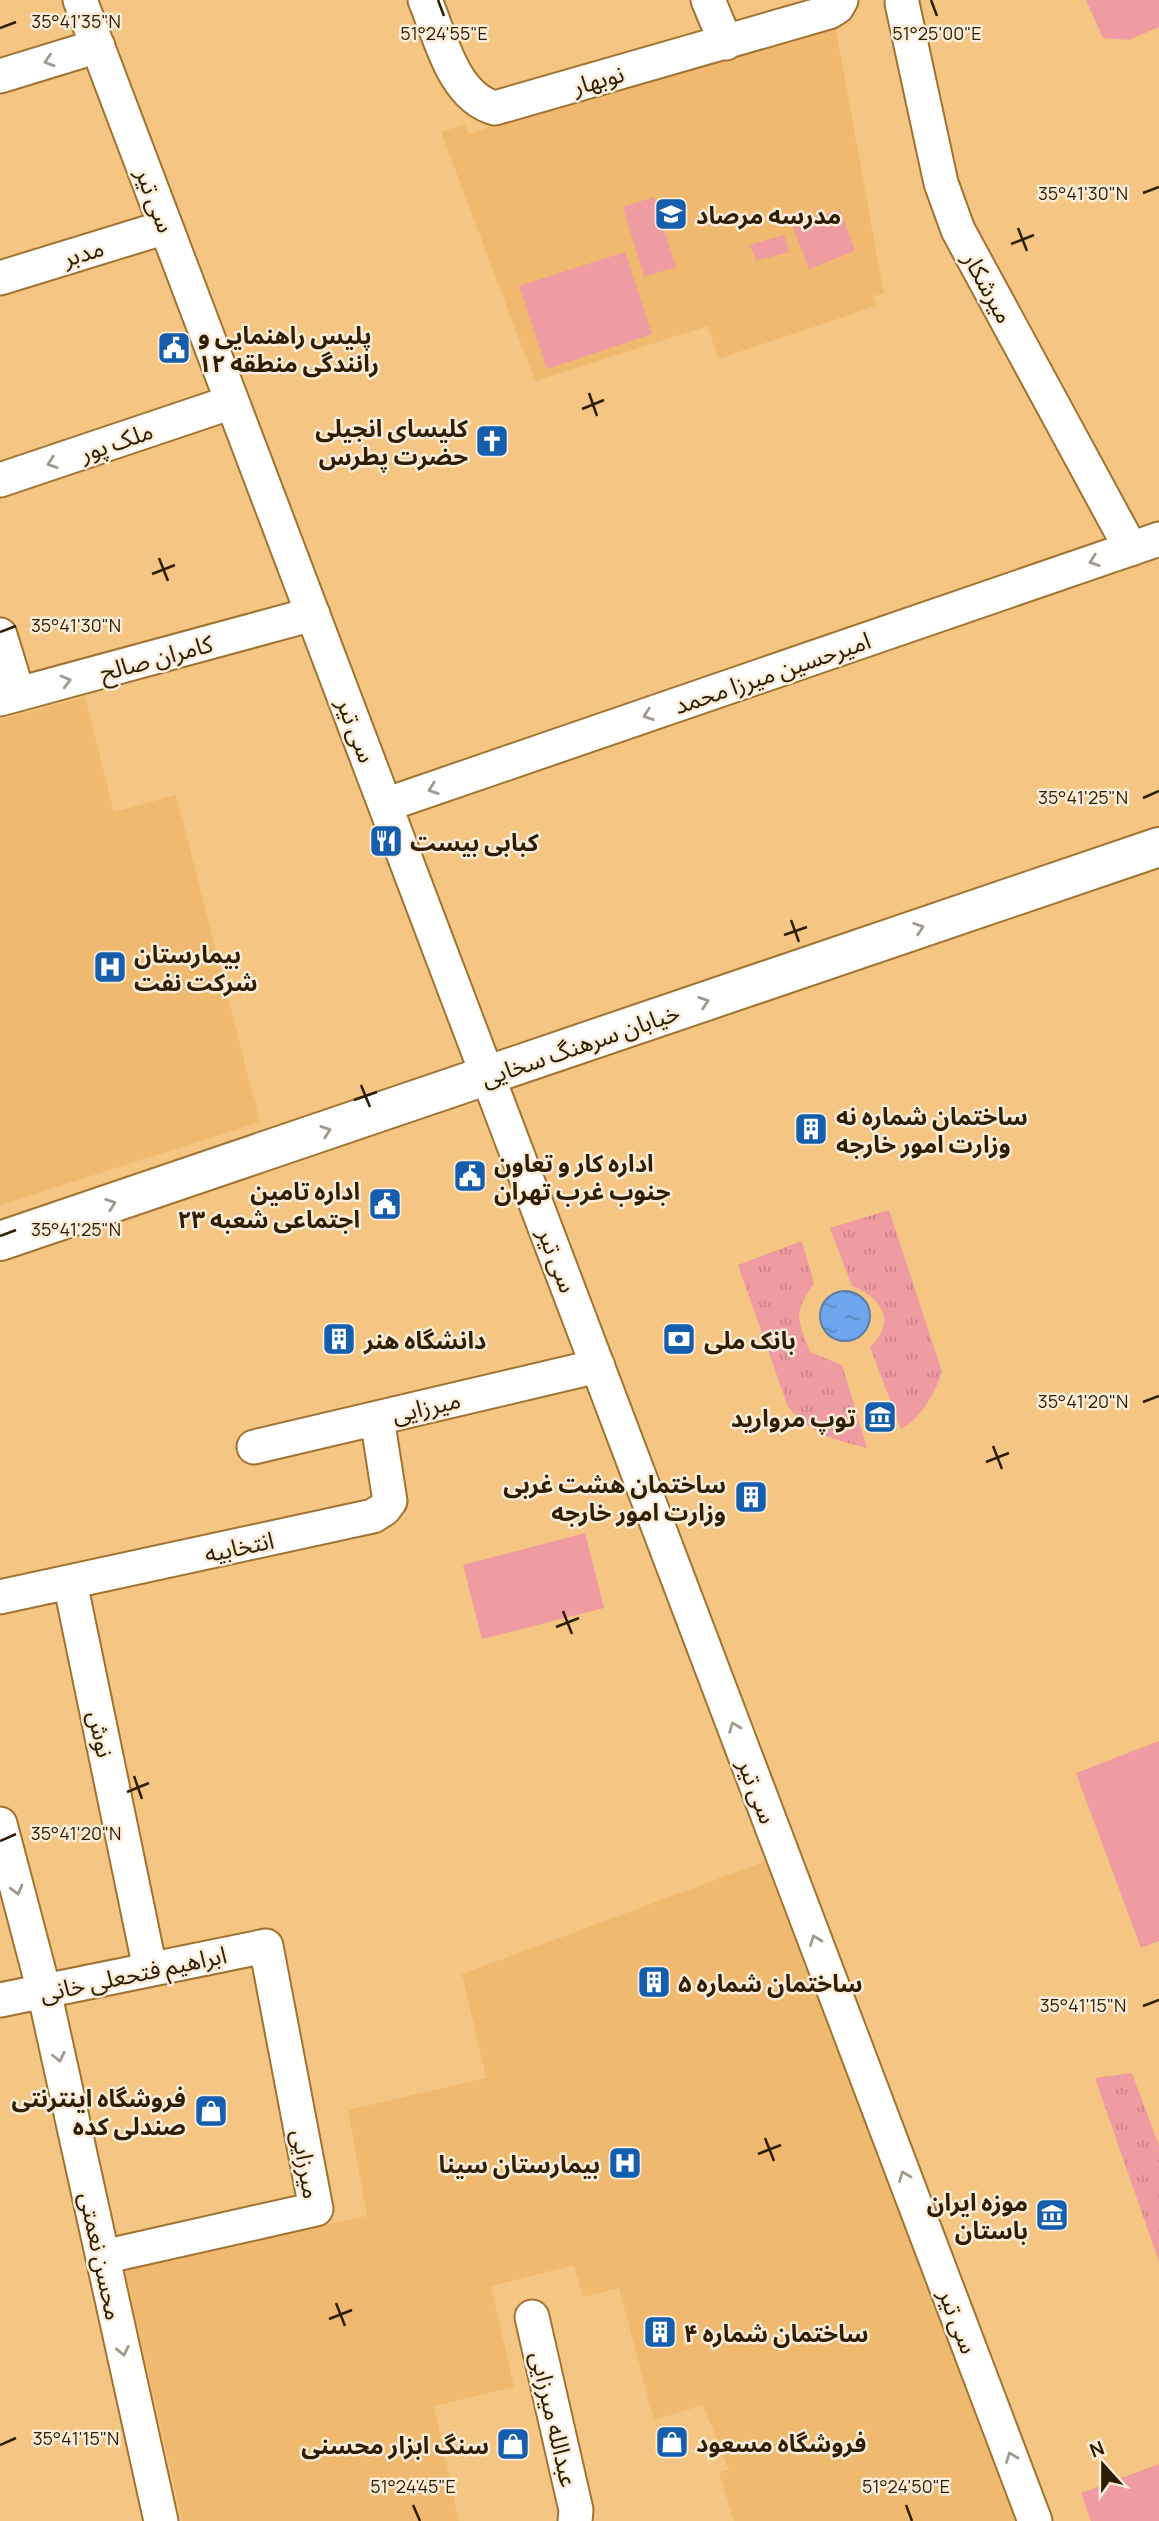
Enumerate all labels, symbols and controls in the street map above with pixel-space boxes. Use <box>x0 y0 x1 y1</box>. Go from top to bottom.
text: 35°41'35"N <box>31 9 121 33</box>
text: 51°24'55"E <box>400 21 488 45</box>
text: 51°25'00"E <box>892 21 982 45</box>
one-way arrow <box>43 53 55 68</box>
street label: نوبهار <box>567 56 628 102</box>
street label: سی تیر <box>128 162 183 237</box>
text: 35°41'30"N <box>1038 181 1128 205</box>
school or university icon: مدرسه مرصاد <box>652 195 690 233</box>
place label: مدرسه مرصاد <box>696 198 841 231</box>
street label: مدبر <box>57 230 108 274</box>
street label: میرشکار <box>955 244 1022 329</box>
place label: پلیس راهنمایی و رانندگی منطقه ۱۲ <box>198 318 379 379</box>
public building icon: پلیس راهنمایی و رانندگی منطقه ۱۲ <box>155 329 193 367</box>
place label: کلیسای انجیلی حضرت پطرس <box>315 411 469 472</box>
street label: ملک پور <box>74 413 157 469</box>
church icon: کلیسای انجیلی حضرت پطرس <box>473 422 511 460</box>
one-way arrow <box>46 455 58 469</box>
one-way arrow <box>1089 553 1101 567</box>
text: 35°41'30"N <box>31 613 121 637</box>
street label: امیرحسین میرزا محمد <box>669 623 875 721</box>
street label: کامران صالح <box>96 626 218 690</box>
one-way arrow <box>60 675 72 689</box>
street label: سی تیر <box>329 692 384 767</box>
one-way arrow <box>642 707 654 721</box>
one-way arrow <box>427 781 439 795</box>
text: 35°41'25"N <box>1038 785 1128 809</box>
restaurant icon: کبابی بیست <box>367 822 405 860</box>
place label: کبابی بیست <box>410 825 540 858</box>
one-way arrow <box>913 922 925 936</box>
place label: بیمارستان شرکت نفت <box>134 937 257 998</box>
hospital icon: بیمارستان شرکت نفت <box>91 948 129 986</box>
street label: خیابان سرهنگ سخایی <box>476 994 684 1094</box>
one-way arrow <box>698 996 710 1010</box>
place label: ساختمان شماره نه وزارت امور خارجه <box>836 1099 1028 1160</box>
building icon: ساختمان شماره نه وزارت امور خارجه <box>792 1110 830 1148</box>
one-way arrow <box>320 1125 332 1139</box>
place label: اداره کار و تعاون جنوب غرب تهران <box>494 1146 671 1207</box>
public building icon: اداره کار و تعاون جنوب غرب تهران <box>451 1157 489 1195</box>
place label: اداره تامین اجتماعی شعبه ۲۳ <box>178 1174 360 1235</box>
public building icon: اداره تامین اجتماعی شعبه ۲۳ <box>366 1185 404 1223</box>
one-way arrow <box>104 1198 117 1212</box>
text: 35°41'25"N <box>31 1217 121 1241</box>
street label: سی تیر <box>530 1222 585 1297</box>
building icon: دانشگاه هنر <box>320 1320 358 1358</box>
bank icon: بانک ملی <box>660 1320 698 1358</box>
place label: دانشگاه هنر <box>363 1323 486 1356</box>
place label: بانک ملی <box>704 1323 796 1356</box>
street label: میرزایی <box>388 1382 464 1430</box>
text: 35°41'20"N <box>1038 1389 1128 1413</box>
museum icon: توپ مروارید <box>861 1398 899 1436</box>
place label: توپ مروارید <box>731 1401 856 1435</box>
place label: ساختمان هشت غربی وزارت امور خارجه <box>503 1467 726 1528</box>
building icon: ساختمان هشت غربی وزارت امور خارجه <box>732 1478 770 1516</box>
street label: انتخابیه <box>201 1523 277 1569</box>
street label: نوش <box>81 1708 123 1760</box>
one-way arrow <box>729 1722 743 1734</box>
street label: سی تیر <box>730 1753 785 1828</box>
text: 35°41'20"N <box>31 1821 121 1845</box>
one-way arrow <box>9 1884 23 1896</box>
one-way arrow <box>809 1934 823 1947</box>
street label: ابراهیم فتحعلی خانی <box>37 1937 230 2011</box>
building icon: ساختمان شماره ۵ <box>635 1963 673 2001</box>
place label: ساختمان شماره ۵ <box>678 1966 863 1999</box>
text: 35°41'15"N <box>1040 1993 1126 2017</box>
one-way arrow <box>50 2051 65 2063</box>
place label: فروشگاه اینترنتی صندلی کده <box>11 2081 186 2142</box>
shop icon: فروشگاه اینترنتی صندلی کده <box>192 2092 230 2130</box>
street label: میرزایی <box>285 2127 329 2201</box>
hospital icon: بیمارستان سینا <box>606 2144 644 2182</box>
place label: بیمارستان سینا <box>439 2147 600 2180</box>
one-way arrow <box>898 2170 912 2182</box>
place label: موزه ایران باستان <box>927 2185 1028 2246</box>
street label: محسن نعمتی <box>72 2189 132 2323</box>
museum icon: موزه ایران باستان <box>1033 2196 1071 2234</box>
street label: سی تیر <box>931 2283 986 2358</box>
building icon: ساختمان شماره ۴ <box>641 2313 679 2351</box>
place label: ساختمان شماره ۴ <box>684 2316 869 2349</box>
one-way arrow <box>115 2345 130 2357</box>
street label: عبدالله میرزایی <box>523 2348 587 2490</box>
shop icon: فروشگاه مسعود <box>653 2423 691 2461</box>
shop icon: سنگ ابزار محسنی <box>494 2425 532 2463</box>
text: 35°41'15"N <box>33 2426 119 2450</box>
place label: فروشگاه مسعود <box>696 2426 866 2459</box>
place label: سنگ ابزار محسنی <box>301 2428 489 2461</box>
north arrow <box>1068 2430 1138 2500</box>
text: N <box>1086 2435 1108 2464</box>
one-way arrow <box>1005 2452 1019 2464</box>
text: 51°24'45"E <box>370 2474 456 2498</box>
text: 51°24'50"E <box>862 2474 950 2498</box>

